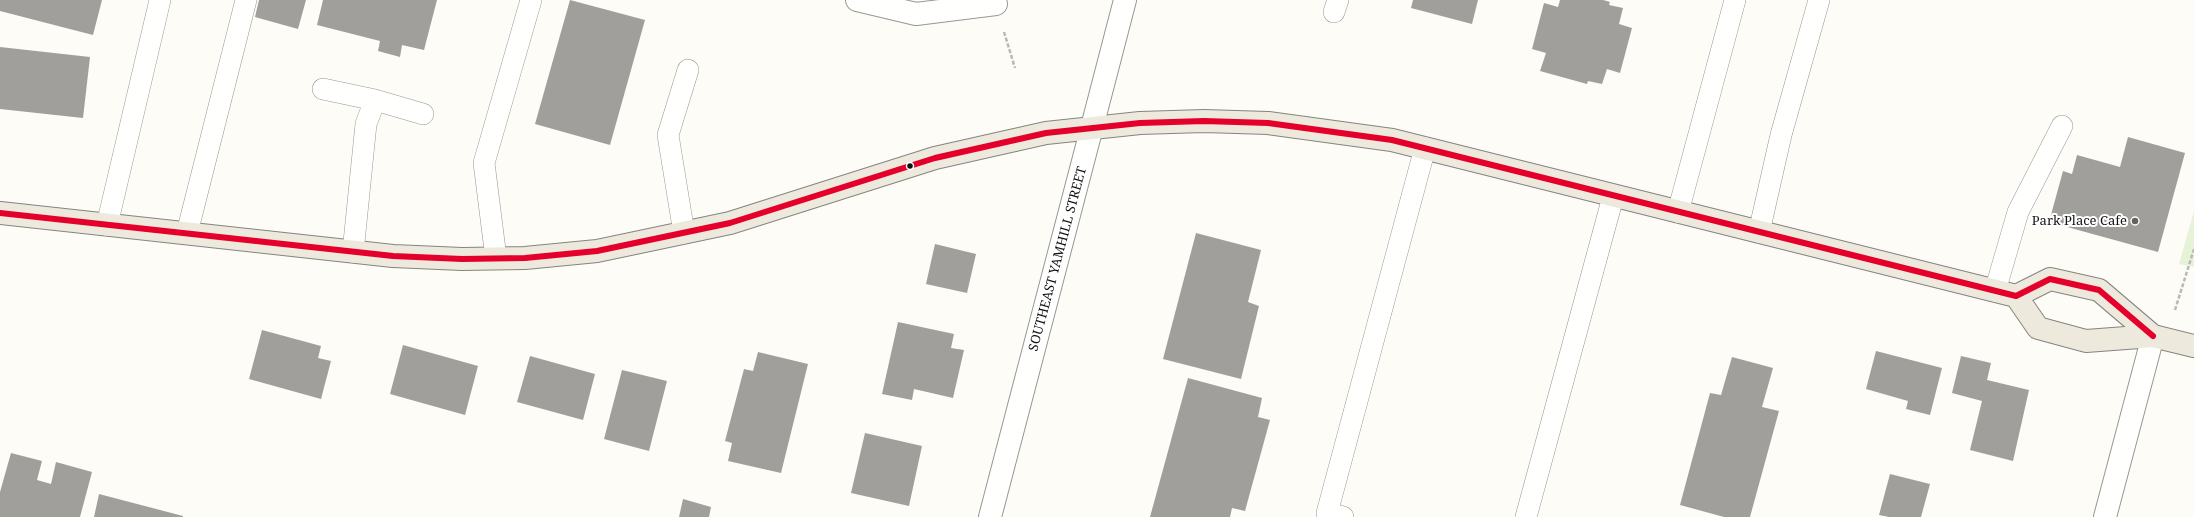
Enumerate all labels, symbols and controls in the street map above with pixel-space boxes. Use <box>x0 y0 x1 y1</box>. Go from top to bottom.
unlabelled marker <box>905 161 915 171</box>
street label: SOUTHEAST YAMHILL STREET <box>1026 165 1090 353</box>
place label: Park Place Cafe <box>2032 213 2127 229</box>
marker: Park Place Cafe <box>2130 216 2140 226</box>

